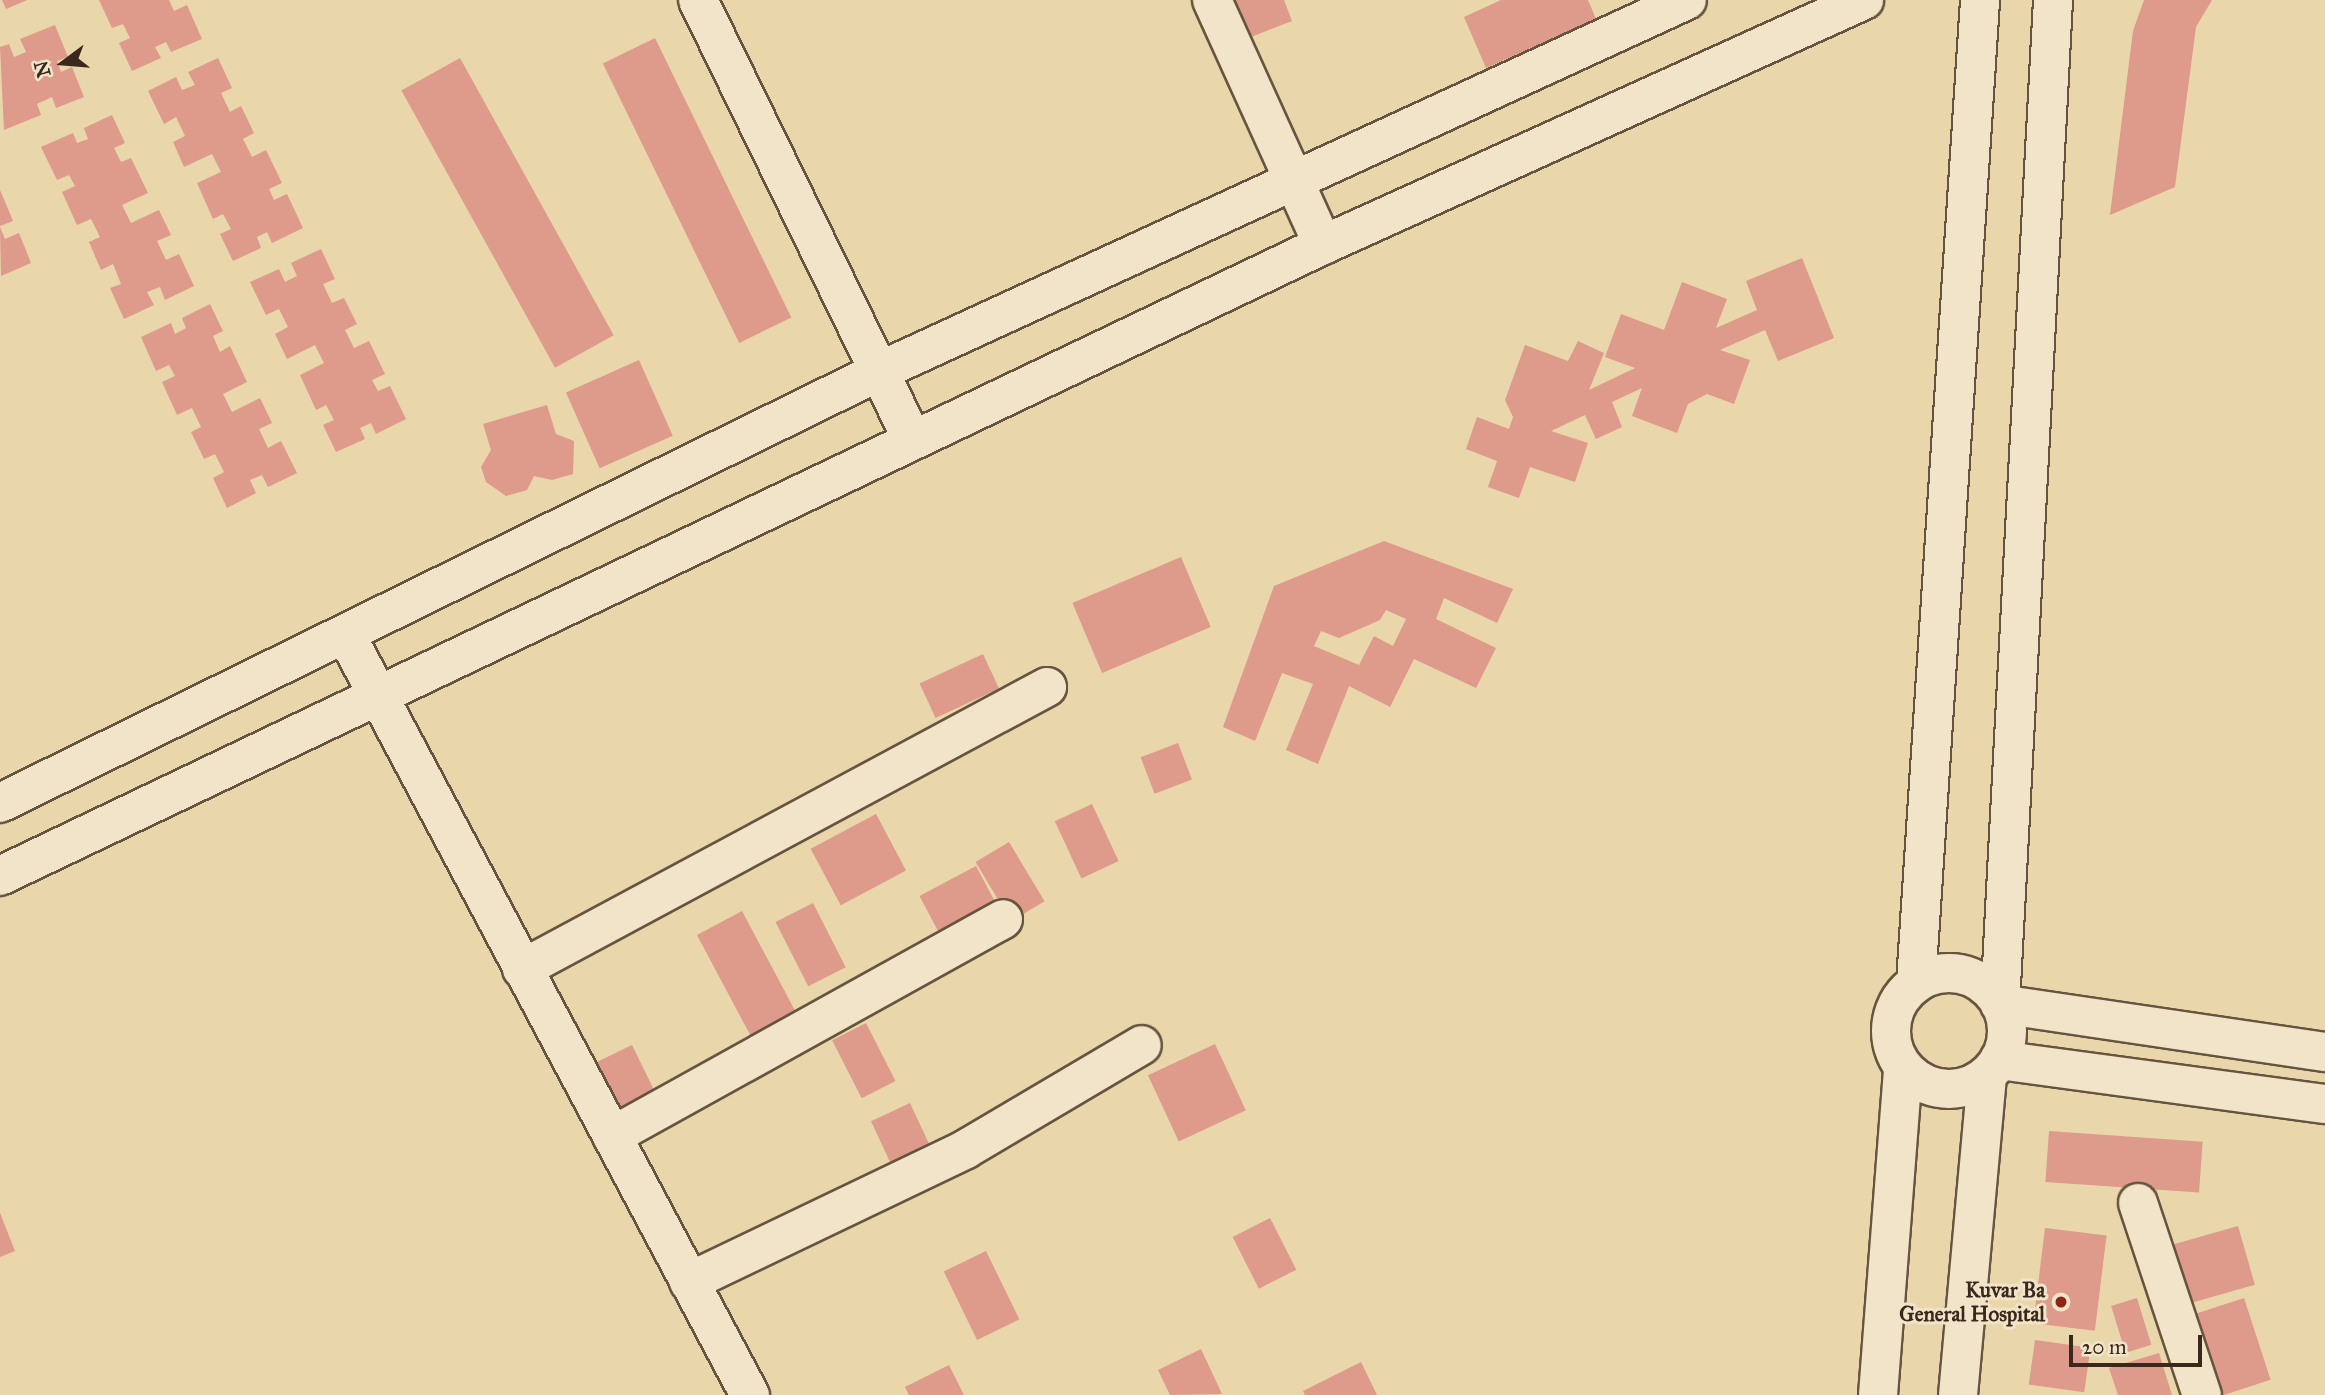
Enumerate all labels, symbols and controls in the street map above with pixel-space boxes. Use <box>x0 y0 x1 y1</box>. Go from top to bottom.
north arrow <box>28 28 98 98</box>
text: N <box>29 58 56 80</box>
place label: Kuvar Ba General Hospital <box>1899 1277 2045 1327</box>
marker: Kuvar Ba General Hospital <box>2051 1292 2071 1312</box>
scale bar <box>2073 1322 2206 1366</box>
text: 20 m <box>2082 1334 2127 1360</box>

